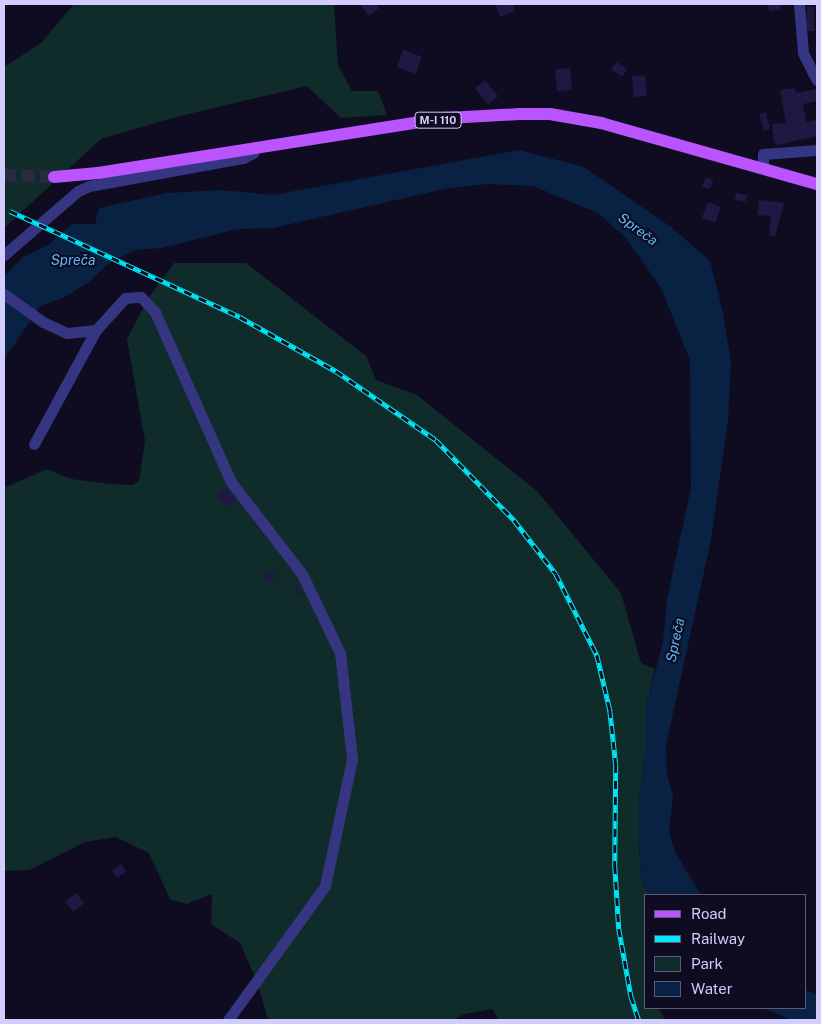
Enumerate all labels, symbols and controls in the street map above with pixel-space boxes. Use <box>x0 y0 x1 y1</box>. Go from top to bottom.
road number: M-I 110 <box>414 112 462 128</box>
water label: Spreča <box>615 209 661 249</box>
water label: Spreča <box>51 252 95 268</box>
water label: Spreča <box>662 616 688 664</box>
legend <box>644 894 806 1009</box>
text: Road <box>691 905 727 922</box>
text: Railway <box>691 930 745 947</box>
text: Park <box>691 955 723 972</box>
text: Water <box>691 980 733 997</box>

